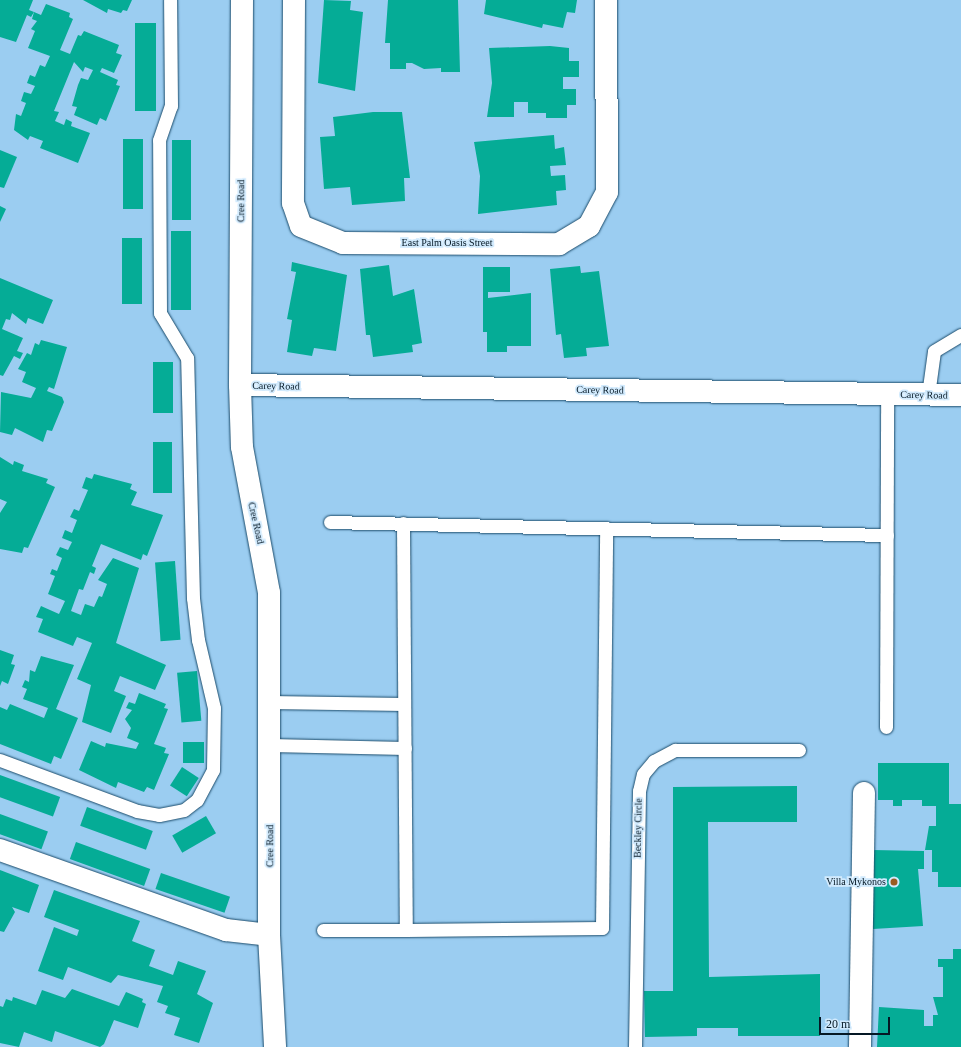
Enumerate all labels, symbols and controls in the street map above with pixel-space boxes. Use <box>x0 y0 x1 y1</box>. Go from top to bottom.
street label: Cree Road <box>235 180 247 222</box>
street label: East Palm Oasis Street <box>402 237 492 249</box>
street label: Carey Road <box>252 380 300 392</box>
street label: Carey Road <box>576 384 624 396</box>
street label: Carey Road <box>900 389 948 401</box>
street label: Cree Road <box>245 501 267 545</box>
street label: Beckley Circle <box>631 798 645 858</box>
street label: Cree Road <box>264 825 276 867</box>
place label: Villa Mykonos <box>826 876 886 888</box>
marker: Villa Mykonos <box>889 877 899 887</box>
scale bar <box>821 1009 892 1035</box>
text: 20 m <box>826 1017 850 1031</box>

